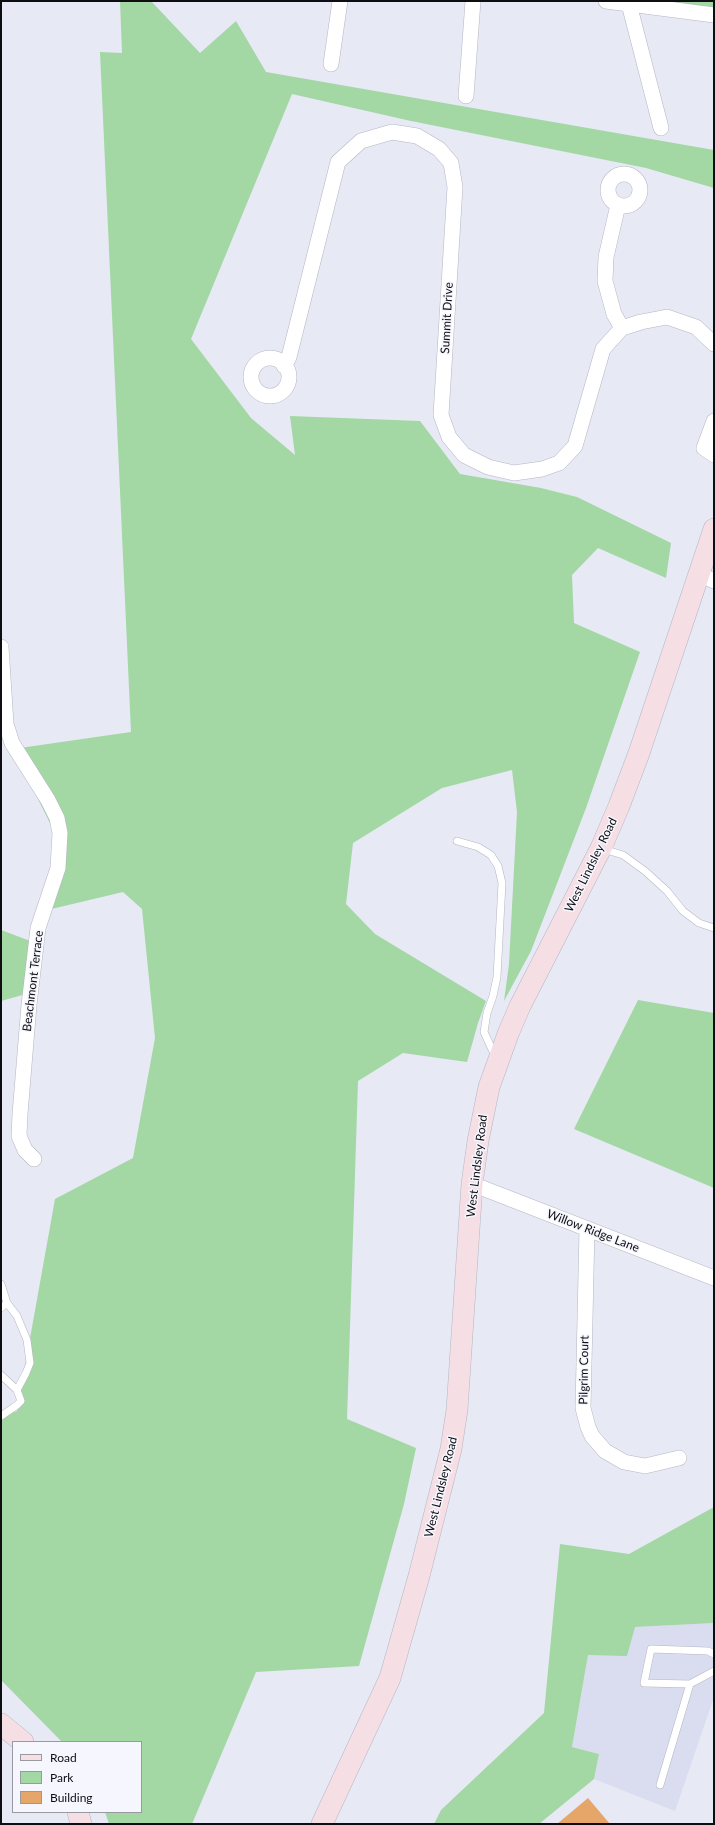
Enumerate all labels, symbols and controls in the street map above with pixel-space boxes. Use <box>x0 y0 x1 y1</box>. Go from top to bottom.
street label: Summit Drive <box>438 282 456 354</box>
street label: West Lindsley Road <box>562 815 620 915</box>
street label: Beachmont Terrace <box>20 930 46 1032</box>
street label: West Lindsley Road <box>464 1114 490 1218</box>
street label: Willow Ridge Lane <box>545 1207 641 1255</box>
street label: Pilgrim Court <box>576 1335 592 1405</box>
street label: West Lindsley Road <box>422 1435 460 1539</box>
legend <box>12 1741 142 1813</box>
text: Road <box>50 1750 77 1765</box>
text: Park <box>50 1770 73 1785</box>
text: Building <box>50 1790 93 1805</box>

